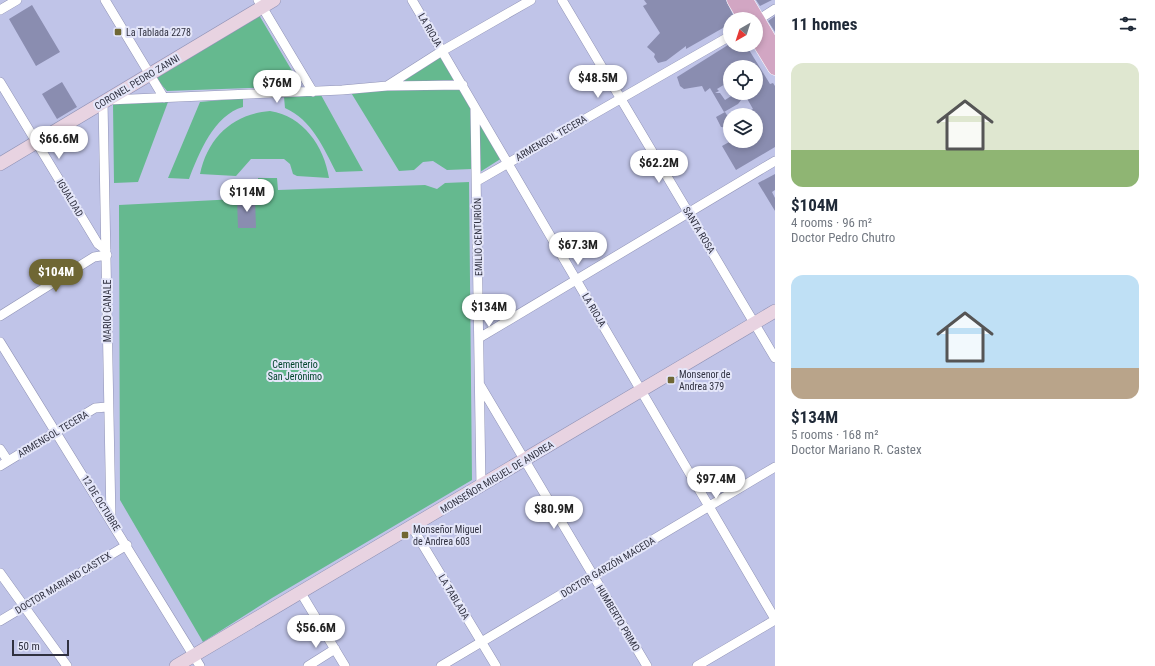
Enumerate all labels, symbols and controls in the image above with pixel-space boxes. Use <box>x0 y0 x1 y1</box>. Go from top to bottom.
street label: LA RIOJA <box>416 11 444 49</box>
north arrow <box>723 12 763 52</box>
map controls <box>723 12 763 148</box>
icon: filters <box>1117 13 1139 35</box>
text: 11 homes <box>791 14 857 34</box>
marker: La Tablada 2278 <box>113 27 123 37</box>
place label: La Tablada 2278 <box>126 27 191 38</box>
street label: CORONEL PEDRO ZANNI <box>93 52 181 112</box>
button: locate <box>723 60 763 100</box>
pin: $48.5M <box>565 65 631 99</box>
pin: $76M <box>253 70 301 104</box>
text: $48.5M <box>578 70 618 85</box>
text: $76M <box>262 75 292 90</box>
icon: home <box>929 89 1001 161</box>
button: layers <box>723 108 763 148</box>
street label: ARMENGOL TECERA <box>513 113 589 163</box>
pin: $66.6M <box>26 126 92 160</box>
text: $66.6M <box>39 131 79 146</box>
pin: $62.2M <box>626 150 692 184</box>
text: $62.2M <box>639 155 679 170</box>
street label: IGUALDAD <box>55 177 86 219</box>
pin: $114M <box>219 179 275 213</box>
text: $114M <box>229 184 265 199</box>
text: $104M <box>791 195 838 215</box>
street label: EMILIO CENTURIÓN <box>471 198 484 276</box>
street label: SANTA ROSA <box>681 205 717 255</box>
text: 4 rooms · 96 m² <box>791 215 872 230</box>
text: Doctor Pedro Chutro <box>791 230 895 245</box>
pin: $67.3M <box>545 232 611 266</box>
text: $67.3M <box>558 237 598 252</box>
pin: $104M <box>28 259 84 293</box>
text: $104M <box>38 264 74 279</box>
street label: MARIO CANALE <box>102 280 113 342</box>
street label: LA RIOJA <box>580 291 608 329</box>
pin: $134M <box>461 294 517 328</box>
text: $134M <box>471 299 507 314</box>
icon: home <box>929 301 1001 373</box>
park label: Cementerio San Jerónimo <box>268 359 322 382</box>
place label: Monsenor de Andrea 379 <box>679 369 731 392</box>
marker: Monsenor de Andrea 379 <box>666 375 676 385</box>
text: $134M <box>791 407 838 427</box>
street label: ARMENGOL TECERA <box>16 408 91 459</box>
text: 5 rooms · 168 m² <box>791 427 878 442</box>
street label: MONSEÑOR MIGUEL DE ANDREA <box>438 438 556 515</box>
text: Doctor Mariano R. Castex <box>791 442 922 457</box>
pin: $97.4M <box>683 466 749 500</box>
text: $97.4M <box>696 471 736 486</box>
street label: 12 DE OCTUBRE <box>80 473 122 533</box>
pin: $80.9M <box>521 496 587 530</box>
text: $80.9M <box>534 501 574 516</box>
place label: Monseñor Miguel de Andrea 603 <box>413 524 481 547</box>
marker: Monseñor Miguel de Andrea 603 <box>400 530 410 540</box>
street label: DOCTOR GARZÓN MACEDA <box>558 534 657 599</box>
street label: DOCTOR MARIANO CASTEX <box>13 550 113 616</box>
street label: LA TABLADA <box>436 572 472 622</box>
street label: HUMBERTO PRIMO <box>594 583 642 653</box>
pin: $56.6M <box>283 615 349 649</box>
text: $56.6M <box>296 620 336 635</box>
scale bar <box>12 638 69 657</box>
text: 50 m <box>18 640 40 653</box>

